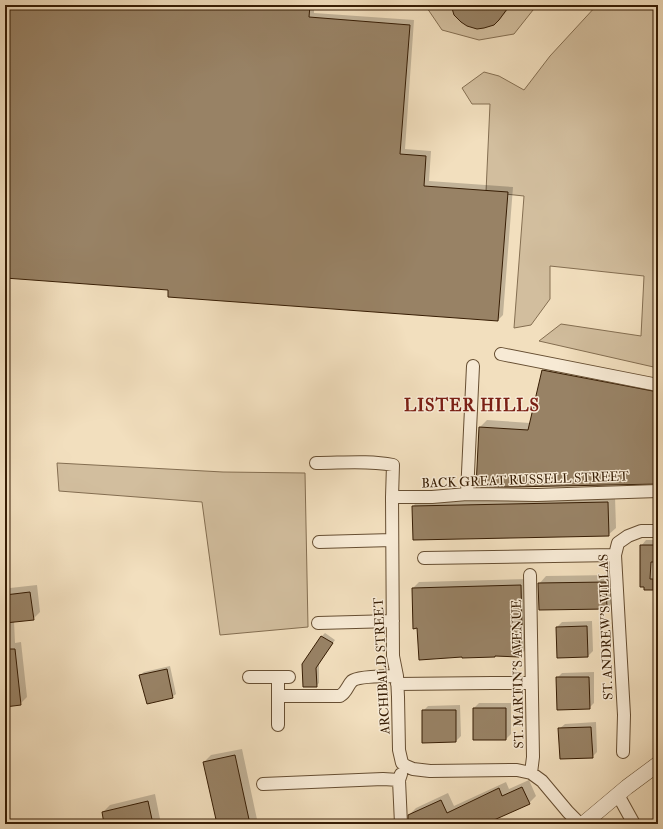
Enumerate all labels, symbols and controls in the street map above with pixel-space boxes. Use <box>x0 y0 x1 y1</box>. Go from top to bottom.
district label: LISTER HILLS <box>404 395 540 416</box>
street label: BACK GREAT RUSSELL STREET <box>421 468 629 492</box>
street label: ST. ANDREW'S VILLAS <box>595 554 617 700</box>
street label: ARCHIBALD STREET <box>370 597 394 736</box>
street label: ST. MARTIN'S AVENUE <box>509 599 527 749</box>

